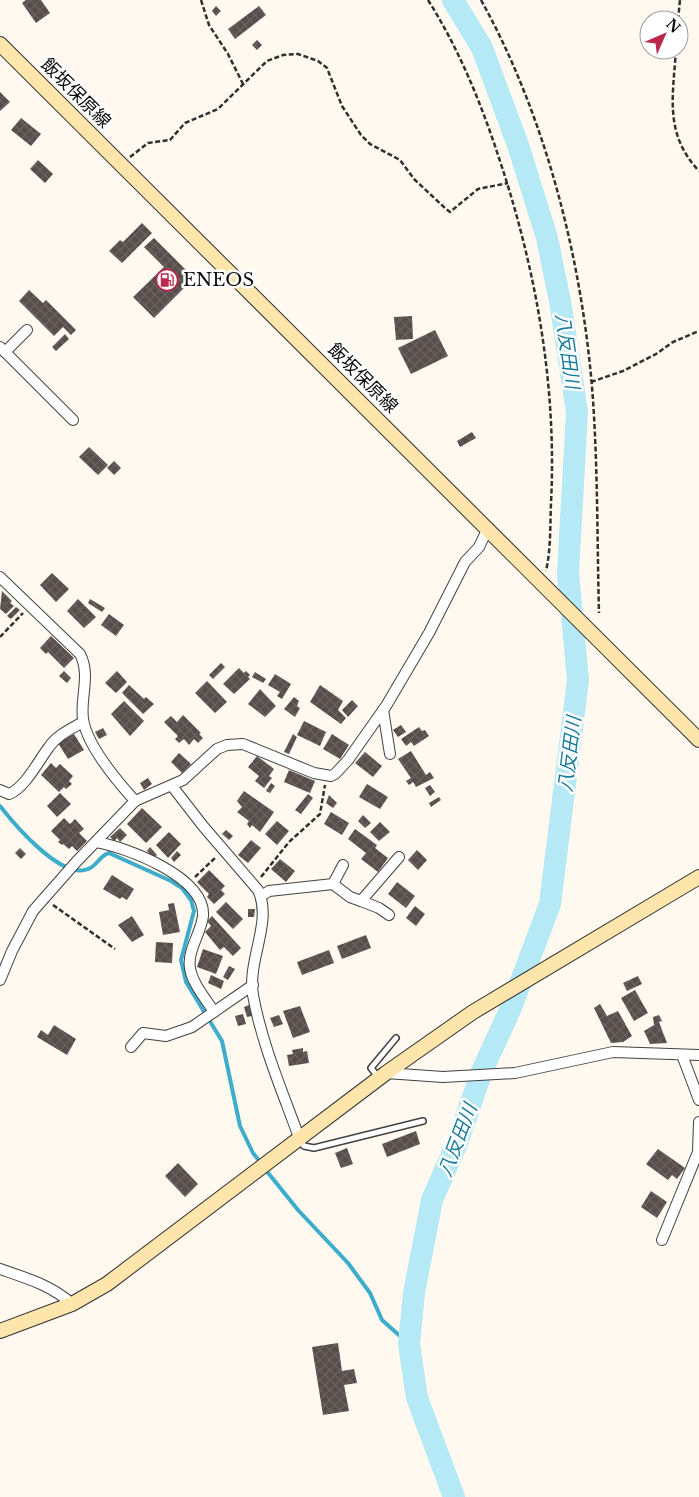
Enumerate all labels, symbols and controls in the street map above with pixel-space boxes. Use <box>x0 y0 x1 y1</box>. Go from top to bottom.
north arrow <box>639 10 689 60</box>
text: N <box>662 15 684 37</box>
street label: 飯坂保原線 <box>36 53 116 133</box>
fuel station icon: ENEOS <box>155 268 179 292</box>
place label: ENEOS <box>183 269 254 291</box>
water label: 八反田川 <box>551 312 584 392</box>
street label: 飯坂保原線 <box>323 338 403 418</box>
water label: 八反田川 <box>553 713 586 793</box>
water label: 八反田川 <box>433 1099 483 1180</box>

